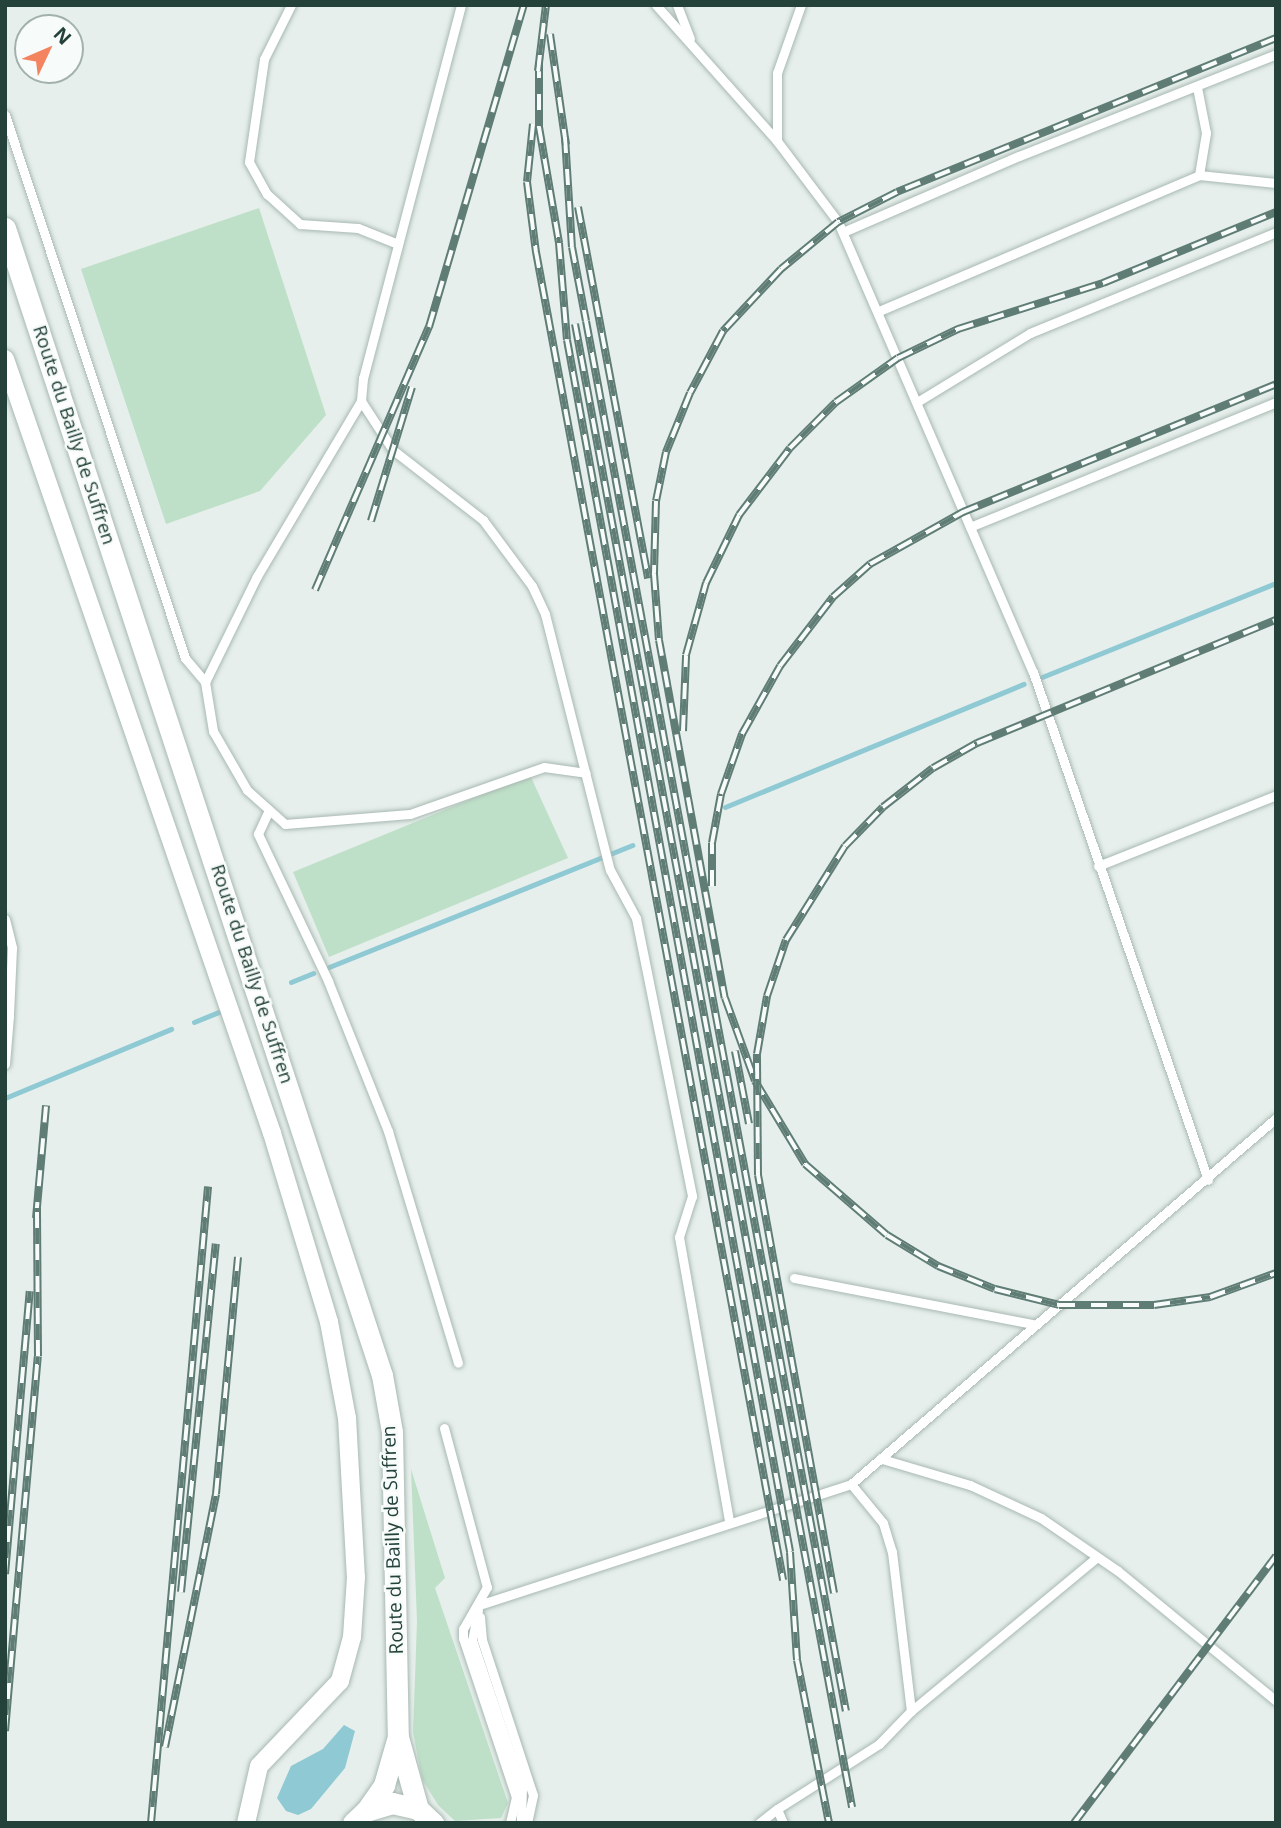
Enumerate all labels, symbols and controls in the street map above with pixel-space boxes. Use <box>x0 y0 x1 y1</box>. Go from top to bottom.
north arrow <box>14 14 84 84</box>
text: N <box>48 21 77 50</box>
street label: Route du Bailly de Suffren <box>28 322 120 548</box>
street label: Route du Bailly de Suffren <box>206 861 298 1087</box>
street label: Route du Bailly de Suffren <box>378 1425 408 1655</box>

